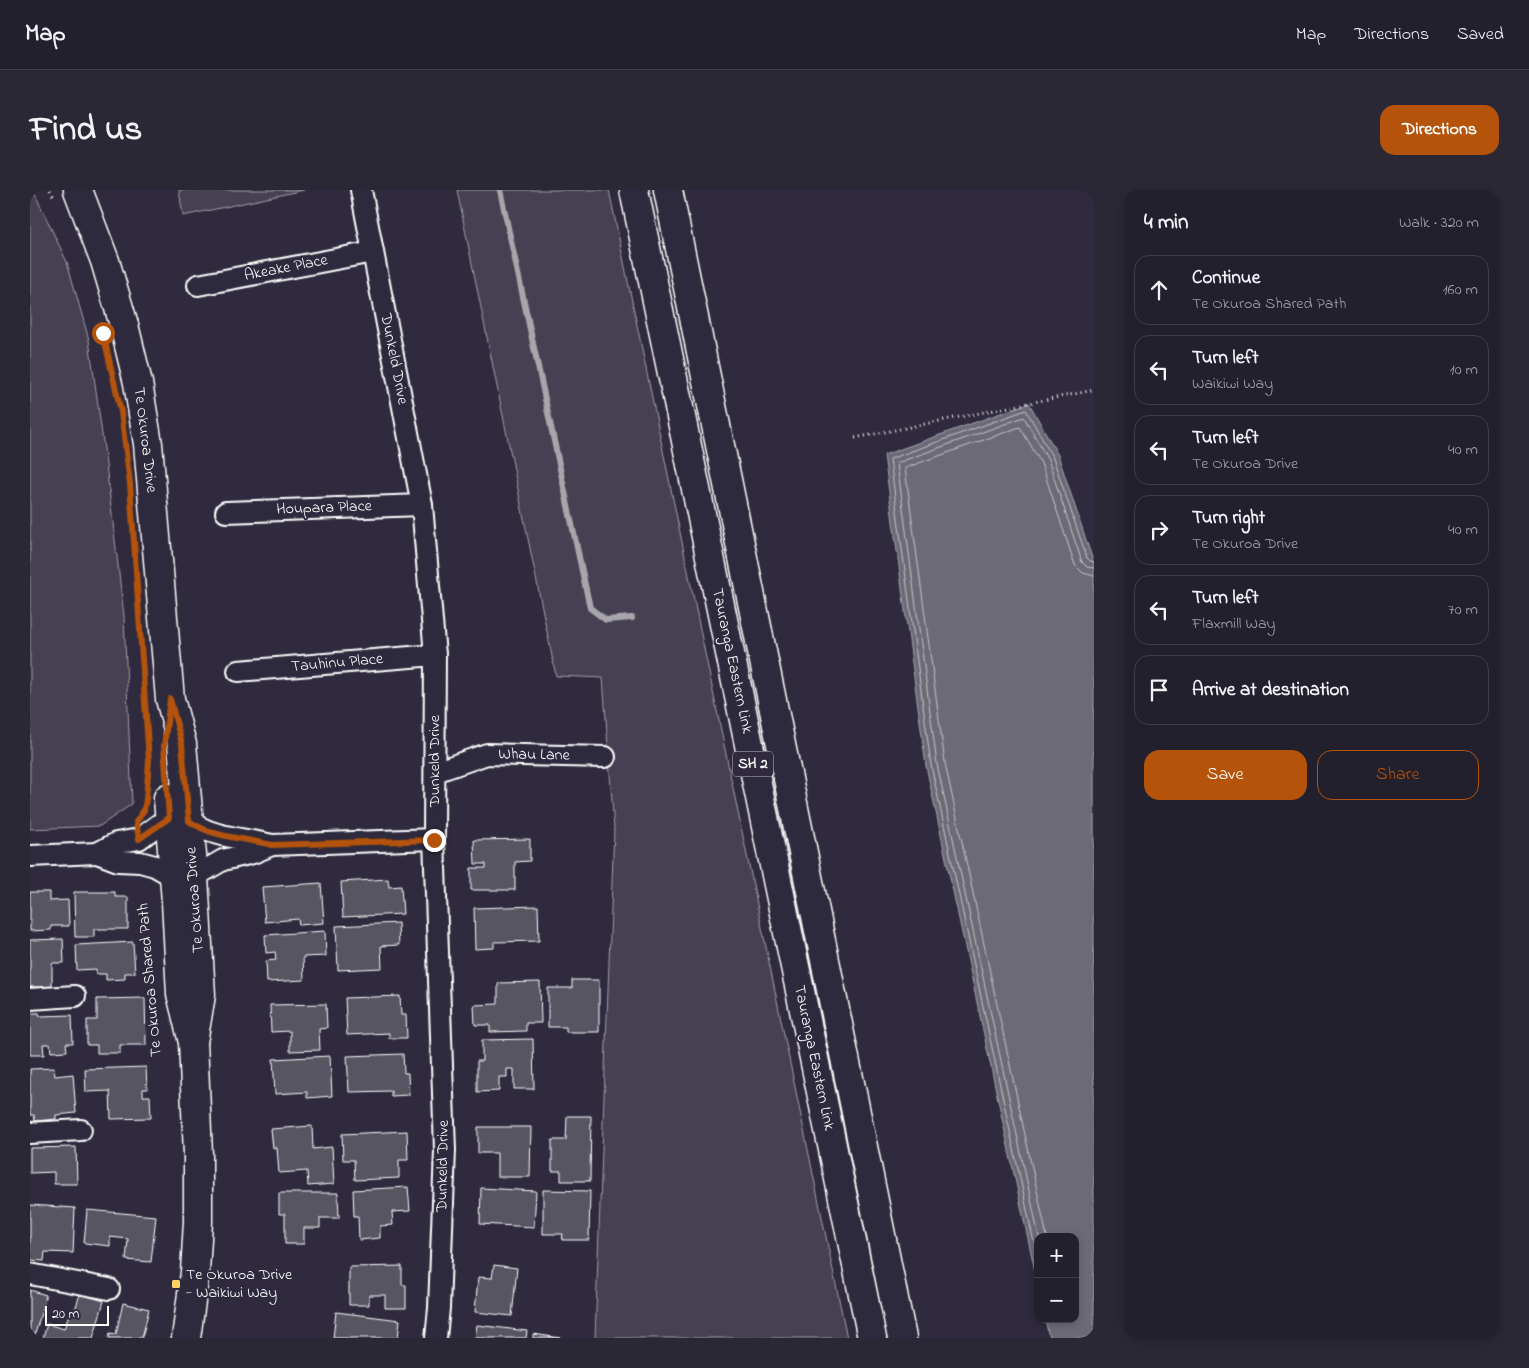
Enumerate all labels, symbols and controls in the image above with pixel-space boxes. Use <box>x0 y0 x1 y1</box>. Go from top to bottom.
text: Map <box>25 17 66 52</box>
text: Map <box>1296 22 1326 48</box>
text: Directions <box>1354 22 1429 48</box>
text: Saved <box>1457 22 1504 48</box>
text: Find us <box>30 105 142 156</box>
button: Directions <box>1380 105 1499 155</box>
text: 4 min <box>1144 208 1188 238</box>
text: Walk · 320 m <box>1399 211 1479 235</box>
street label: Akeake Place <box>242 248 331 288</box>
text: Continue <box>1192 265 1260 292</box>
icon: ahead <box>1145 276 1173 304</box>
text: 160 m <box>1443 278 1478 302</box>
text: Te Okuroa Shared Path <box>1192 292 1346 316</box>
street label: Dunkeld Drive <box>373 311 415 407</box>
route start <box>92 322 115 345</box>
text: Turn left <box>1192 345 1259 372</box>
icon: left <box>1145 356 1173 384</box>
text: 10 m <box>1450 358 1478 382</box>
text: Waikiwi Way <box>1192 372 1273 396</box>
street label: Te Okuroa Drive <box>127 386 163 495</box>
text: Turn left <box>1192 425 1259 452</box>
icon: left <box>1145 436 1173 464</box>
text: 40 m <box>1448 438 1478 462</box>
text: Te Okuroa Drive <box>1192 452 1298 476</box>
street label: Houpara Place <box>276 494 373 522</box>
text: Turn right <box>1192 505 1265 532</box>
icon: right <box>1145 516 1173 544</box>
text: 40 m <box>1448 518 1478 542</box>
text: Te Okuroa Drive <box>1192 532 1298 556</box>
text: Turn left <box>1192 585 1259 612</box>
street label: Tauranga Eastern Link <box>705 586 759 737</box>
icon: left <box>1145 596 1173 624</box>
text: 70 m <box>1448 598 1478 622</box>
text: Flaxmill Way <box>1192 612 1275 636</box>
street label: Tauhinu Place <box>290 647 385 679</box>
icon: arrive <box>1145 676 1173 704</box>
text: Arrive at destination <box>1192 677 1349 704</box>
street label: Dunkeld Drive <box>423 714 447 808</box>
street label: Whau Lane <box>498 742 571 768</box>
button: Save <box>1144 750 1307 800</box>
button: Share <box>1317 750 1479 800</box>
road number: SH 2 <box>733 752 773 776</box>
route end <box>423 829 446 852</box>
street label: Te Okuroa Drive <box>179 845 211 954</box>
street label: Te Okuroa Shared Path <box>131 902 169 1058</box>
street label: Tauranga Eastern Link <box>787 983 841 1134</box>
street label: Dunkeld Drive <box>430 1119 456 1213</box>
map controls <box>1034 1233 1079 1323</box>
button: + <box>1034 1233 1079 1278</box>
place label: Te Okuroa Drive - Waikiwi Way <box>186 1263 293 1305</box>
marker: Te Okuroa Drive - Waikiwi Way <box>170 1278 182 1290</box>
button: − <box>1034 1278 1079 1323</box>
scale bar <box>45 1303 109 1326</box>
text: 20 m <box>52 1304 79 1325</box>

